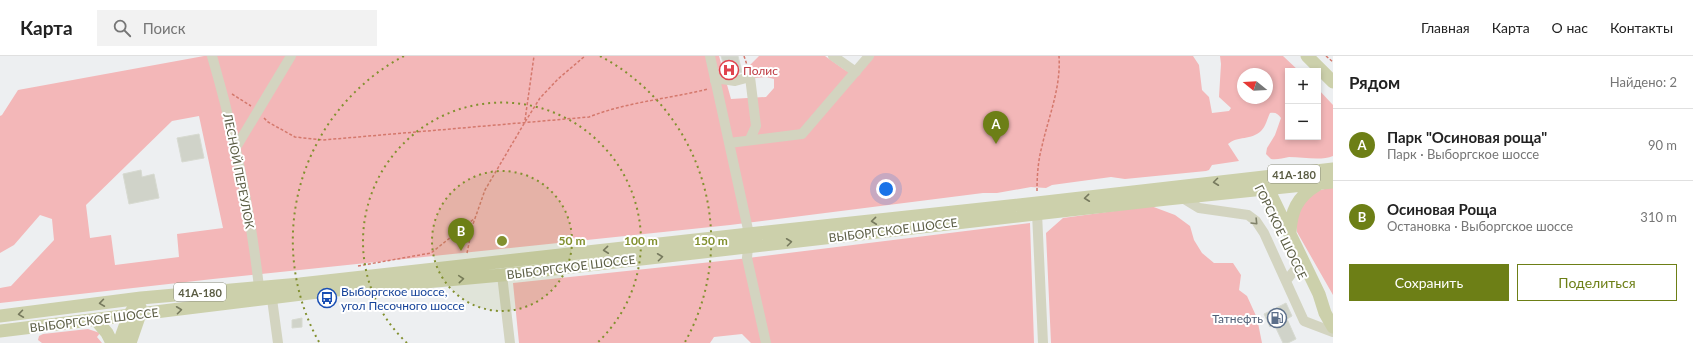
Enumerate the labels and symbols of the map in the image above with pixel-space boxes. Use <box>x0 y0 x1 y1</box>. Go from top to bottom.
hospital icon: Полис <box>718 59 740 81</box>
place label: Полис <box>743 63 778 78</box>
north arrow <box>1237 68 1273 104</box>
street label: ЛЕСНОЙ ПЕРЕУЛОК <box>220 111 258 230</box>
pin: A <box>983 111 1009 144</box>
road number: 41А-180 <box>1268 165 1320 183</box>
one-way arrow <box>1213 178 1219 187</box>
your location <box>876 179 896 199</box>
street label: ГОРСКОЕ ШОССЕ <box>1252 182 1310 282</box>
one-way arrow <box>1084 193 1090 202</box>
street label: ВЫБОРГСКОЕ ШОССЕ <box>828 215 958 245</box>
one-way arrow <box>871 216 877 225</box>
one-way arrow <box>1251 217 1258 225</box>
pin: B <box>448 218 474 251</box>
text: 50 m <box>559 233 585 248</box>
text: 100 m <box>624 233 658 248</box>
text: 150 m <box>694 233 728 248</box>
centre of rings <box>495 234 509 248</box>
one-way arrow <box>786 238 792 247</box>
one-way arrow <box>603 245 609 254</box>
street label: ВЫБОРГСКОЕ ШОССЕ <box>506 252 636 282</box>
one-way arrow <box>657 253 663 262</box>
one-way arrow <box>458 274 464 283</box>
road number: 41А-180 <box>174 283 226 301</box>
place label: Выборгское шоссе, угол Песочного шоссе <box>341 284 465 313</box>
bus stop icon: Выборгское шоссе, угол Песочного шоссе <box>316 287 338 309</box>
one-way arrow <box>99 298 105 307</box>
street label: ВЫБОРГСКОЕ ШОССЕ <box>29 305 159 335</box>
one-way arrow <box>176 305 182 314</box>
fuel station icon: Татнефть <box>1266 307 1288 329</box>
one-way arrow <box>18 309 24 318</box>
place label: Татнефть <box>1212 311 1263 326</box>

